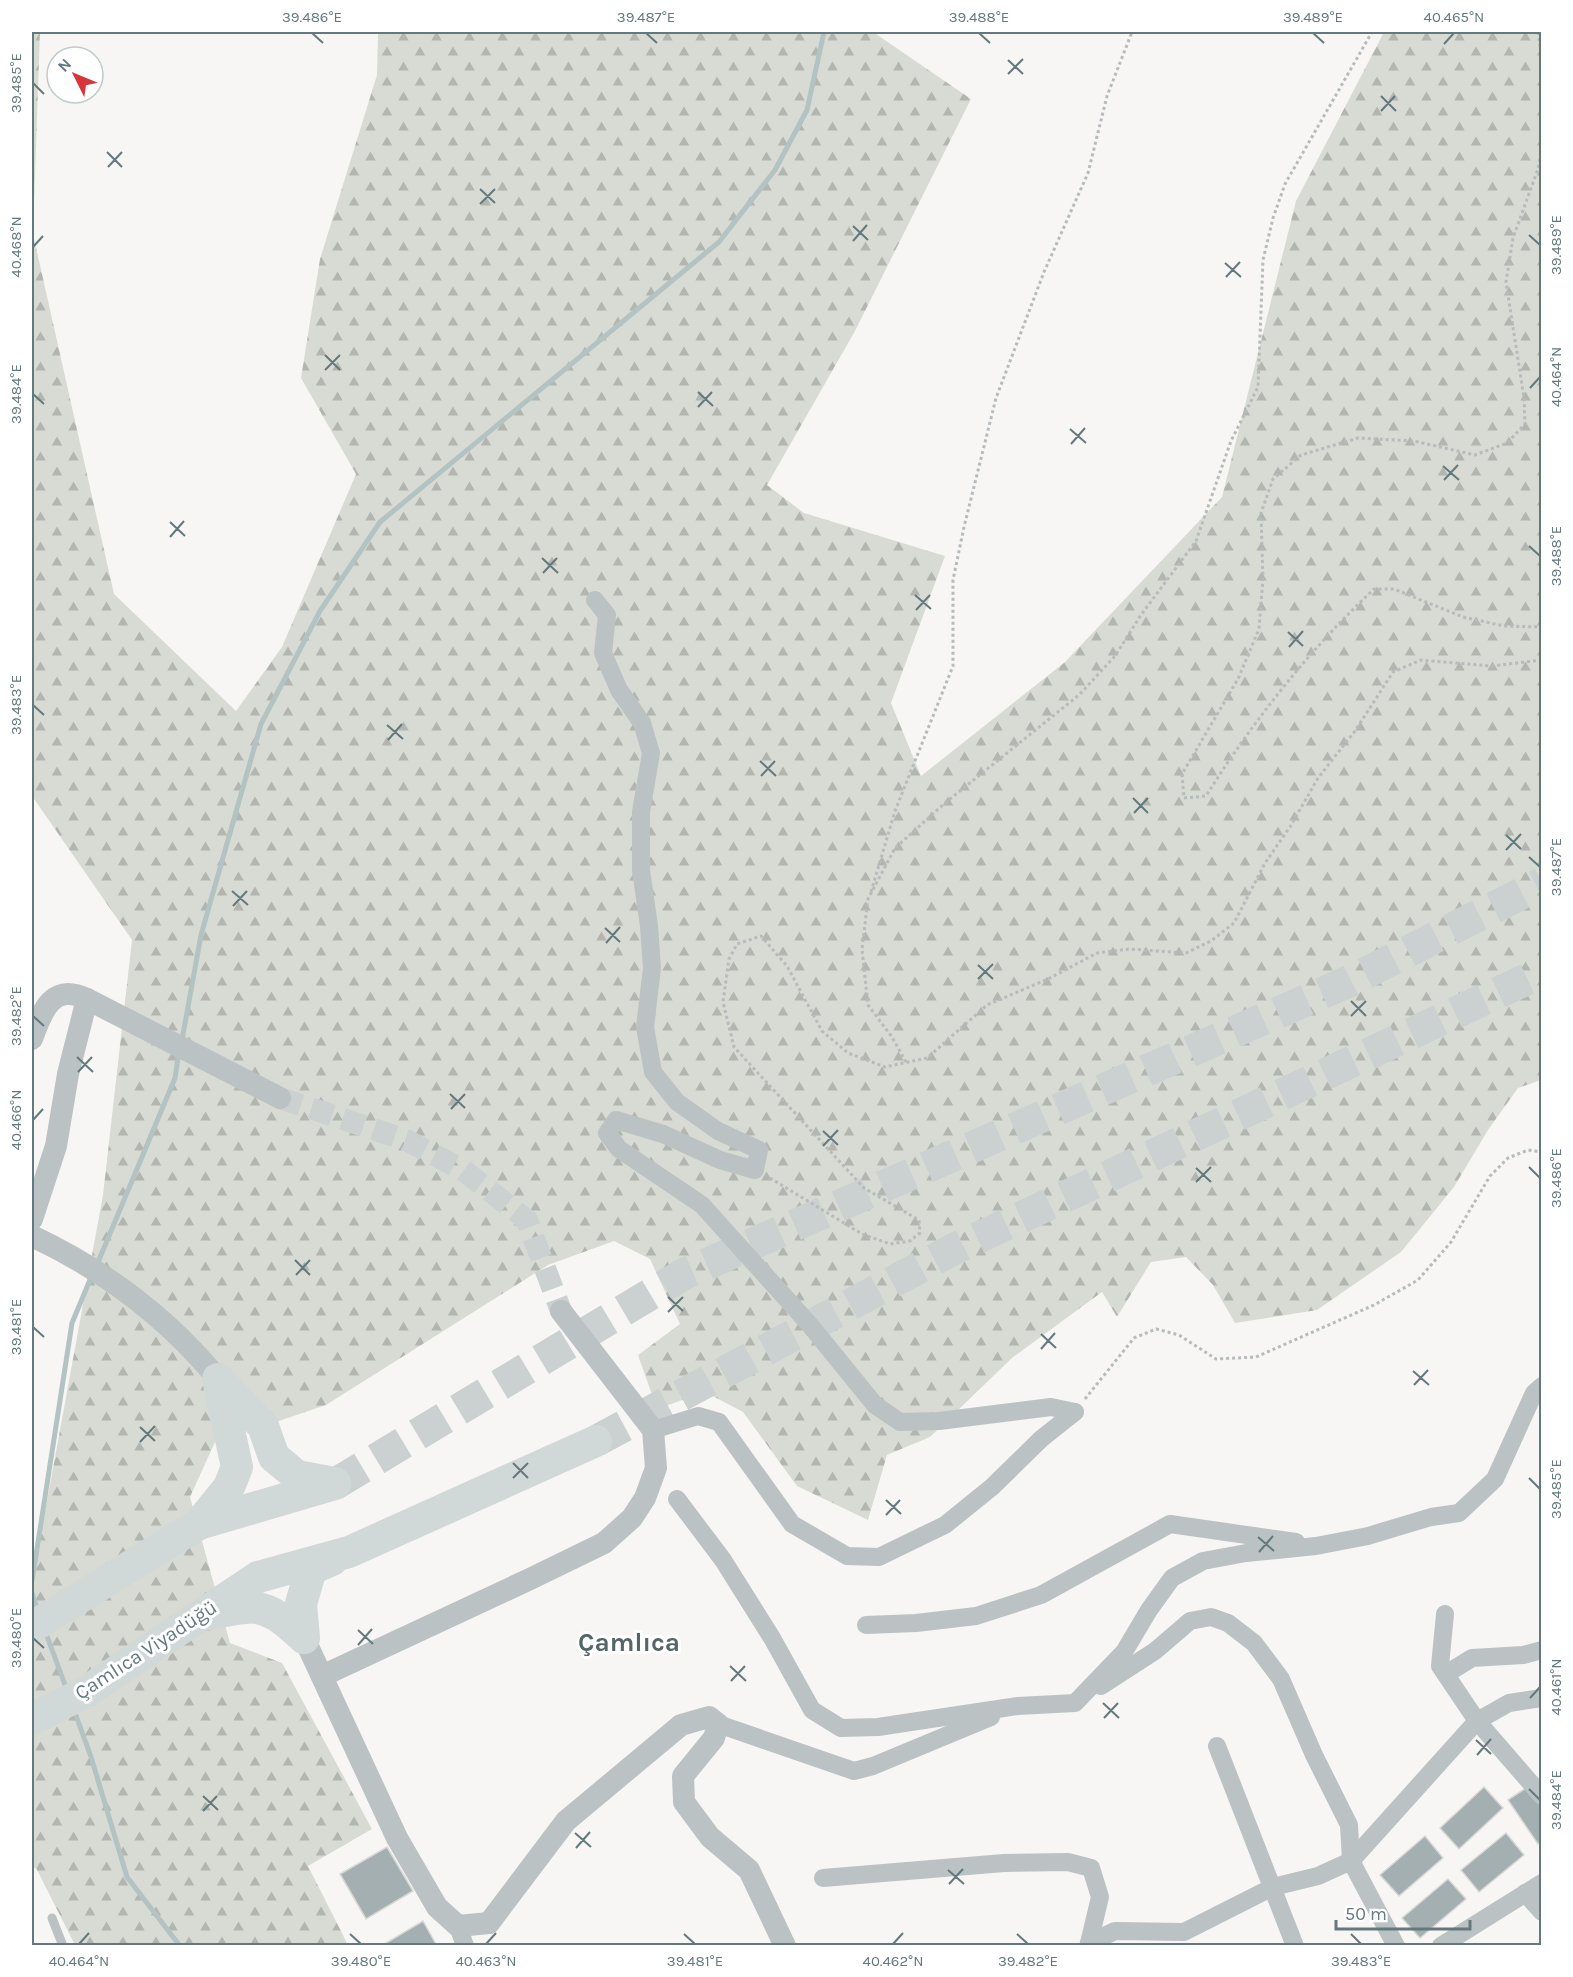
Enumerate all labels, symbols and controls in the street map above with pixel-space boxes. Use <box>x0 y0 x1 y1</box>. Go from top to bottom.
text: 39.486°E <box>282 8 342 26</box>
text: 39.487°E <box>617 8 675 26</box>
text: 39.488°E <box>949 8 1009 26</box>
text: 39.489°E <box>1283 8 1343 26</box>
text: 40.465°N <box>1424 8 1484 26</box>
north arrow <box>45 45 105 105</box>
text: 39.485°E <box>7 53 25 113</box>
text: N <box>54 54 75 76</box>
text: 39.489°E <box>1547 215 1565 275</box>
text: 40.468°N <box>7 216 25 278</box>
text: 40.464°N <box>1547 347 1565 407</box>
text: 39.484°E <box>7 364 25 424</box>
text: 39.488°E <box>1547 526 1565 586</box>
text: 39.483°E <box>7 675 25 735</box>
text: 39.487°E <box>1547 838 1565 896</box>
text: 39.482°E <box>7 986 25 1046</box>
text: 40.466°N <box>7 1090 25 1150</box>
text: 39.486°E <box>1547 1148 1565 1208</box>
text: 39.481°E <box>7 1299 25 1355</box>
text: 39.485°E <box>1547 1459 1565 1519</box>
street label: Çamlıca Viyadüğü <box>71 1596 221 1704</box>
text: 39.480°E <box>7 1608 25 1668</box>
district label: Çamlıca <box>578 1627 680 1658</box>
text: 40.461°N <box>1547 1658 1565 1716</box>
text: 39.484°E <box>1547 1770 1565 1830</box>
scale bar <box>1336 1893 1470 1931</box>
text: 50 m <box>1345 1903 1387 1925</box>
text: 40.464°N <box>49 1952 109 1970</box>
text: 39.480°E <box>331 1952 391 1970</box>
text: 40.463°N <box>455 1952 517 1970</box>
text: 39.481°E <box>667 1952 723 1970</box>
text: 40.462°N <box>863 1952 923 1970</box>
text: 39.482°E <box>998 1952 1058 1970</box>
text: 39.483°E <box>1331 1952 1391 1970</box>

